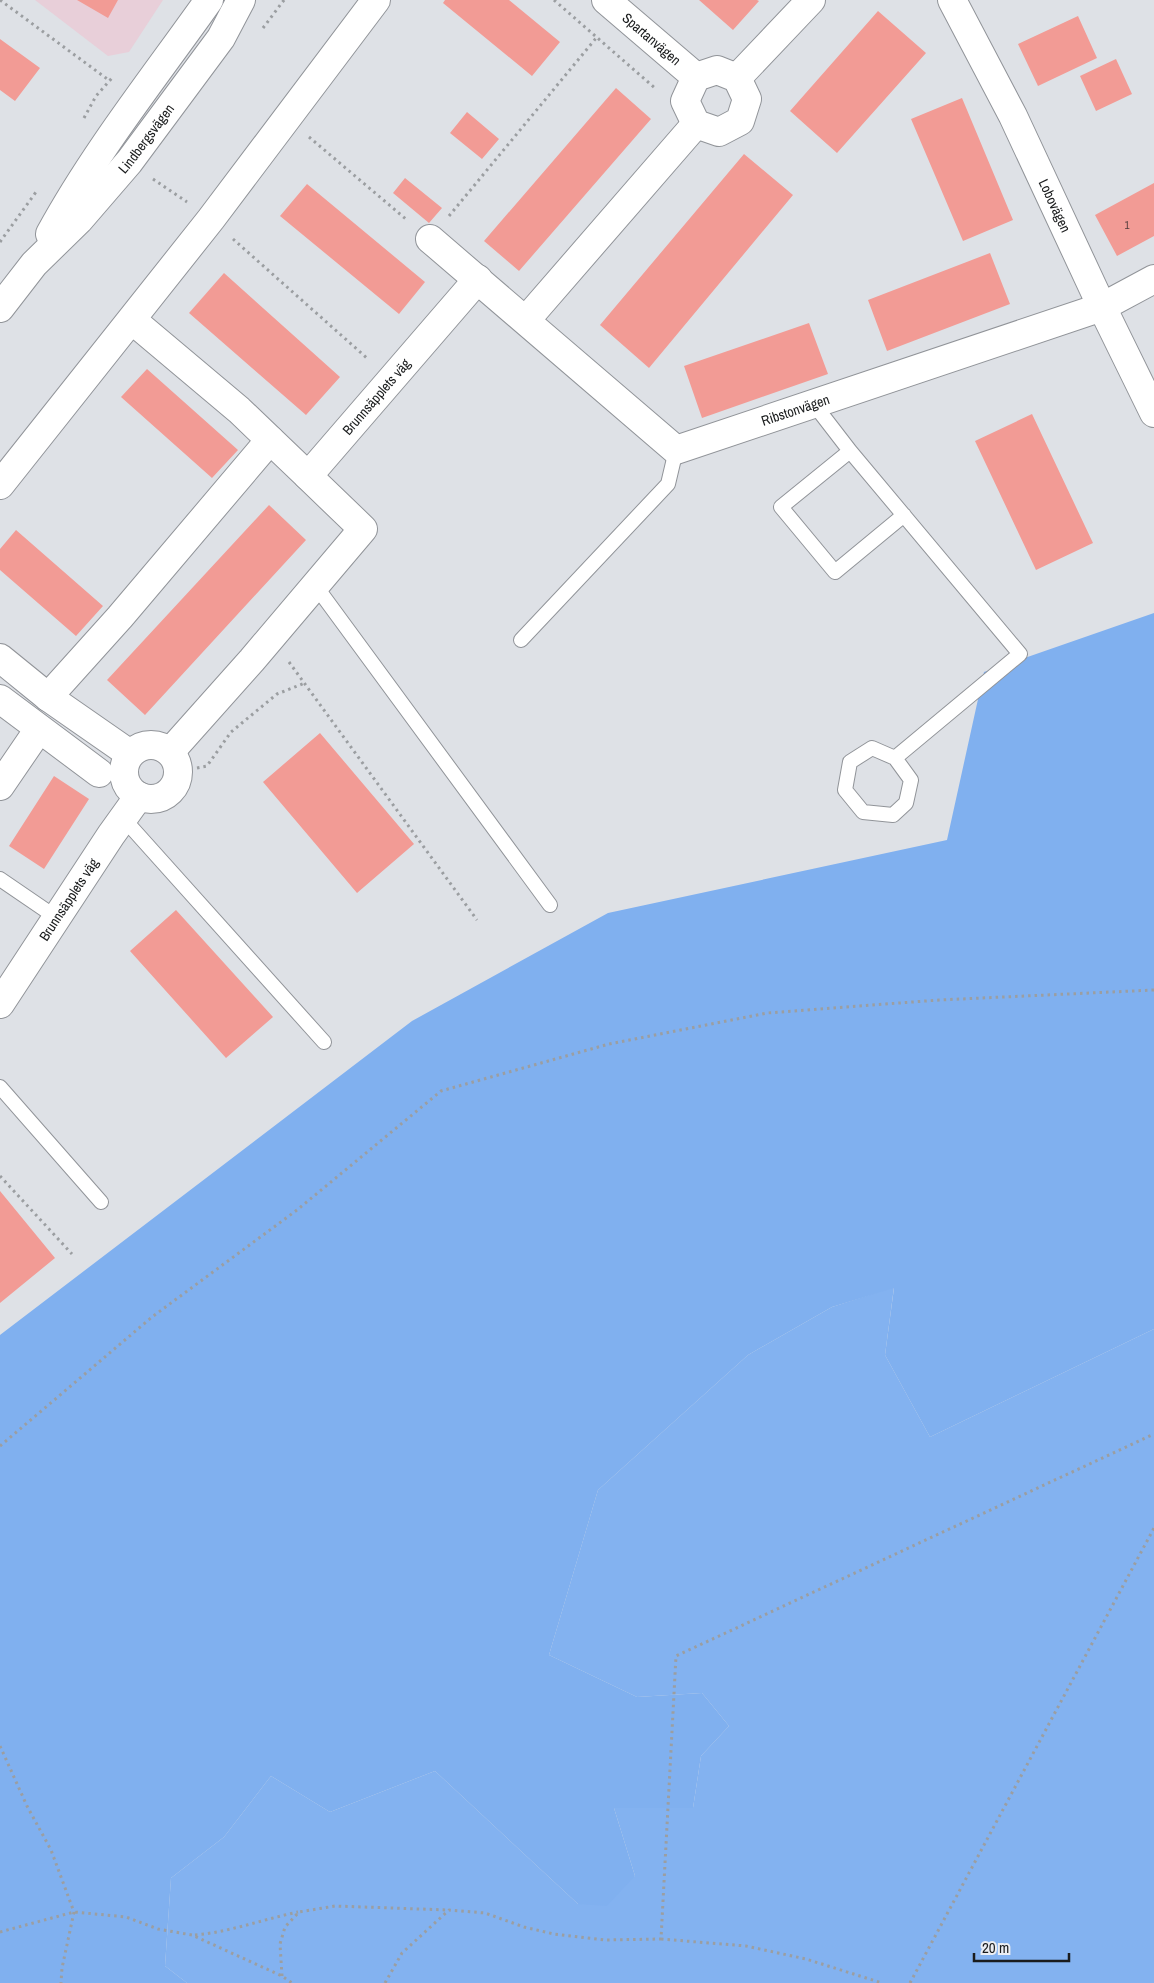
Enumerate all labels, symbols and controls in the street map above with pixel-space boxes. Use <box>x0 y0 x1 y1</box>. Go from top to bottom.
street label: Spartanvägen <box>619 9 685 69</box>
street label: Lindbergsvägen <box>114 100 178 177</box>
street label: Lobovägen <box>1035 176 1075 235</box>
house number: 1 <box>1124 218 1130 232</box>
street label: Brunnsäpplets väg <box>338 354 415 439</box>
street label: Ribstonvägen <box>759 390 832 430</box>
street label: Brunnsäpplets väg <box>35 854 103 944</box>
scale bar <box>974 1930 1069 1962</box>
text: 20 m <box>982 1937 1009 1958</box>

